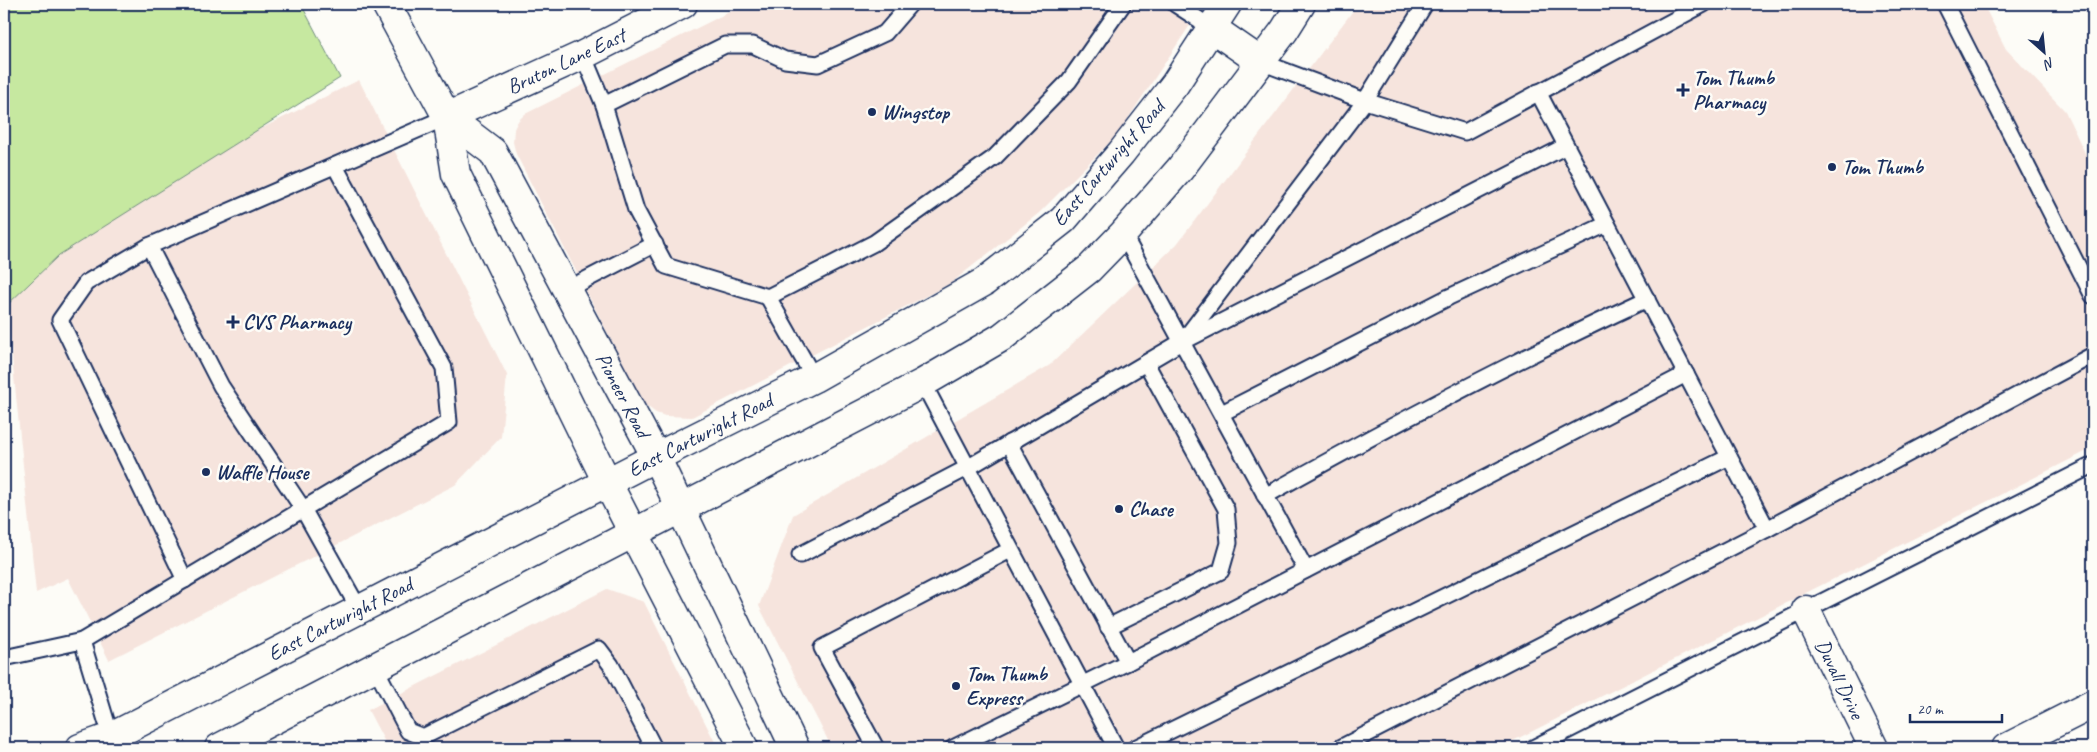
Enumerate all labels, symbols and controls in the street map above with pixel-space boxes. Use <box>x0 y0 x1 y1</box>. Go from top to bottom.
street label: Bruton Lane East <box>503 21 632 100</box>
north arrow <box>2020 28 2070 78</box>
text: N <box>2040 54 2057 74</box>
place label: Tom Thumb Pharmacy <box>1693 65 1775 116</box>
marker: Tom Thumb Pharmacy <box>1677 84 1689 96</box>
street label: East Cartwright Road <box>1046 92 1172 231</box>
place label: Wingstop <box>882 99 951 125</box>
marker: Wingstop <box>866 106 878 118</box>
place label: Tom Thumb <box>1842 154 1924 180</box>
marker: Tom Thumb <box>1826 161 1838 173</box>
place label: CVS Pharmacy <box>243 309 353 336</box>
marker: CVS Pharmacy <box>227 316 239 328</box>
street label: Pioneer Road <box>590 348 657 444</box>
street label: East Cartwright Road <box>623 386 780 483</box>
place label: Waffle House <box>216 459 310 485</box>
marker: Waffle House <box>200 466 212 478</box>
place label: Chase <box>1129 496 1175 522</box>
marker: Chase <box>1113 503 1125 515</box>
street label: East Cartwright Road <box>263 570 420 667</box>
street label: Duvall Drive <box>1810 635 1871 725</box>
place label: Tom Thumb Express <box>966 661 1048 711</box>
marker: Tom Thumb Express <box>950 680 962 692</box>
scale bar <box>1910 692 2002 724</box>
text: 20 m <box>1917 700 1944 719</box>

